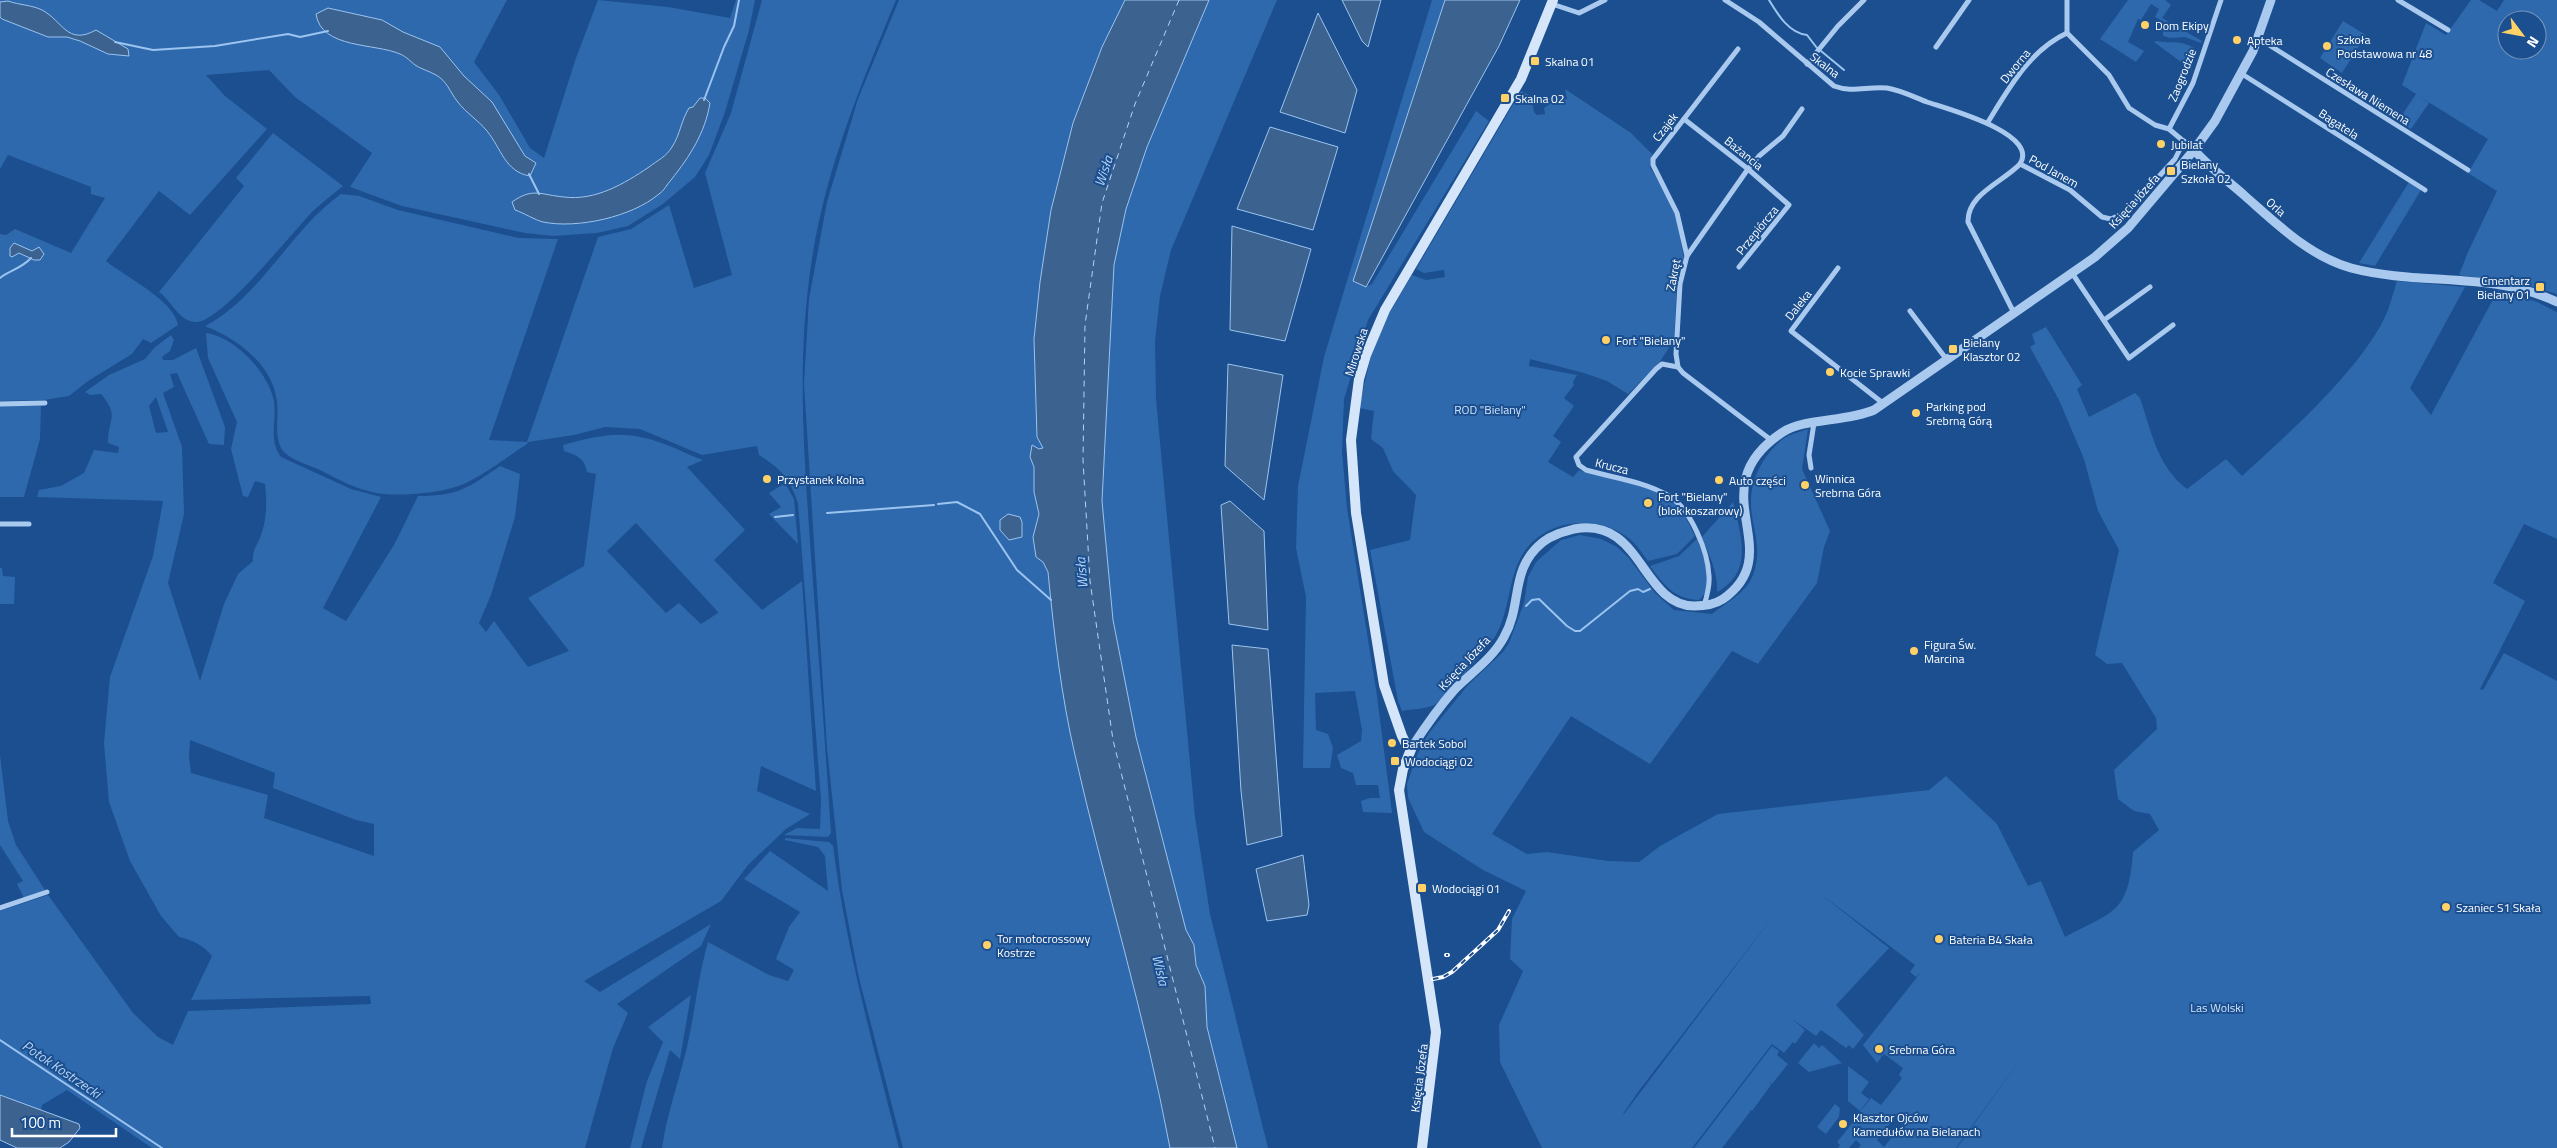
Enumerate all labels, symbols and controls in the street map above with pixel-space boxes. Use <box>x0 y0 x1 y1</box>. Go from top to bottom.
north arrow <box>2497 10 2547 60</box>
place label: Dom Ekipy <box>2155 16 2209 35</box>
marker: Dom Ekipy <box>2139 19 2151 31</box>
place label: Szkoła Podstawowa nr 48 <box>2337 30 2433 63</box>
place label: Apteka <box>2247 31 2282 50</box>
text: N <box>2522 32 2545 52</box>
marker: Apteka <box>2231 34 2243 46</box>
marker: Szkoła Podstawowa nr 48 <box>2321 40 2333 52</box>
street label: Dworna <box>1995 45 2035 87</box>
street label: Zaogrodzie <box>2163 46 2201 104</box>
street label: Skalna <box>1806 47 1844 83</box>
place label: Skalna 01 <box>1545 52 1595 71</box>
marker: Skalna 01 <box>1529 55 1541 67</box>
street label: Czesława Niemena <box>2322 62 2414 130</box>
place label: Skalna 02 <box>1515 89 1565 108</box>
marker: Skalna 02 <box>1499 92 1511 104</box>
street label: Bagatela <box>2315 104 2363 144</box>
street label: Czajek <box>1648 108 1683 146</box>
street label: Bażancia <box>1720 131 1768 175</box>
place label: Jubilat <box>2171 135 2204 154</box>
marker: Jubilat <box>2155 138 2167 150</box>
street label: Pod Janem <box>2026 149 2082 193</box>
water label: Wisła <box>1088 152 1118 189</box>
place label: Bielany Szkoła 02 <box>2181 155 2231 188</box>
marker: Bielany Szkoła 02 <box>2165 165 2177 177</box>
street label: Księcia Józefa <box>2104 169 2164 233</box>
street label: Orla <box>2262 193 2290 221</box>
street label: Przepiórcza <box>1731 201 1783 259</box>
street label: Zakręt <box>1661 256 1686 293</box>
place label: Cmentarz Bielany 01 <box>2477 271 2530 304</box>
marker: Cmentarz Bielany 01 <box>2534 281 2546 293</box>
street label: Daleka <box>1780 286 1816 324</box>
street label: Mirowska <box>1339 326 1373 378</box>
place label: Fort "Bielany" <box>1616 331 1685 350</box>
place label: Bielany Klasztor 02 <box>1963 333 2020 366</box>
marker: Fort "Bielany" <box>1600 334 1612 346</box>
marker: Bielany Klasztor 02 <box>1947 343 1959 355</box>
place label: Kocie Sprawki <box>1840 363 1910 382</box>
marker: Kocie Sprawki <box>1824 366 1836 378</box>
place label: Parking pod Srebrną Górą <box>1926 397 1992 430</box>
park label: ROD "Bielany" <box>1454 400 1526 419</box>
marker: Parking pod Srebrną Górą <box>1910 407 1922 419</box>
street label: Krucza <box>1593 453 1631 479</box>
place label: Winnica Srebrna Góra <box>1815 469 1881 502</box>
place label: Przystanek Kolna <box>777 470 864 489</box>
place label: Auto części <box>1729 471 1786 490</box>
marker: Przystanek Kolna <box>761 473 773 485</box>
marker: Auto części <box>1713 474 1725 486</box>
marker: Winnica Srebrna Góra <box>1799 479 1811 491</box>
place label: Fort "Bielany" (blok koszarowy) <box>1658 487 1742 520</box>
marker: Fort "Bielany" (blok koszarowy) <box>1642 497 1654 509</box>
water label: Wisła <box>1069 556 1093 589</box>
street label: Księcia Józefa <box>1434 631 1494 695</box>
place label: Figura Św. Marcina <box>1924 635 1976 668</box>
marker: Figura Św. Marcina <box>1908 645 1920 657</box>
place label: Bartek Sobol <box>1402 734 1466 753</box>
marker: Bartek Sobol <box>1386 737 1398 749</box>
place label: Wodociągi 02 <box>1405 752 1473 771</box>
marker: Wodociągi 02 <box>1389 755 1401 767</box>
place label: Wodociągi 01 <box>1432 879 1500 898</box>
marker: Wodociągi 01 <box>1416 882 1428 894</box>
place label: Szaniec S1 Skała <box>2456 898 2541 917</box>
marker: Szaniec S1 Skała <box>2440 901 2452 913</box>
place label: Tor motocrossowy Kostrze <box>997 929 1090 962</box>
place label: Bateria B4 Skała <box>1949 930 2033 949</box>
marker: Bateria B4 Skała <box>1933 933 1945 945</box>
marker: Tor motocrossowy Kostrze <box>981 939 993 951</box>
water label: Wisła <box>1147 952 1175 989</box>
park label: Las Wolski <box>2190 998 2244 1017</box>
water label: Potok Kostrzecki <box>18 1035 107 1104</box>
place label: Srebrna Góra <box>1889 1040 1955 1059</box>
street label: Księcia Józefa <box>1405 1043 1433 1113</box>
marker: Srebrna Góra <box>1873 1043 1885 1055</box>
scale bar <box>12 1106 116 1138</box>
place label: Klasztor Ojców Kamedułów na Bielanach <box>1853 1108 1981 1141</box>
text: 100 m <box>20 1111 61 1134</box>
marker: Klasztor Ojców Kamedułów na Bielanach <box>1837 1118 1849 1130</box>

